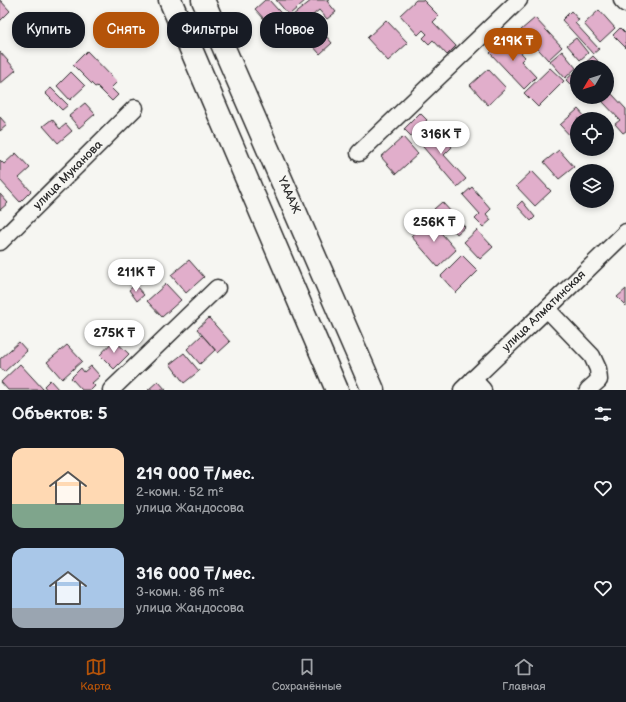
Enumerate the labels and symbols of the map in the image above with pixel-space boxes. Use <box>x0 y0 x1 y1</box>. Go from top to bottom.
pin: 219K ₸ <box>480 28 546 62</box>
north arrow <box>570 60 614 104</box>
pin: 316K ₸ <box>408 121 474 155</box>
street label: улица Муканова <box>30 137 106 213</box>
street label: ҮАААЖ <box>274 174 304 216</box>
pin: 256K ₸ <box>401 209 467 243</box>
pin: 211K ₸ <box>103 259 169 293</box>
street label: улица Алматинская <box>499 267 589 355</box>
pin: 275K ₸ <box>81 320 147 354</box>

